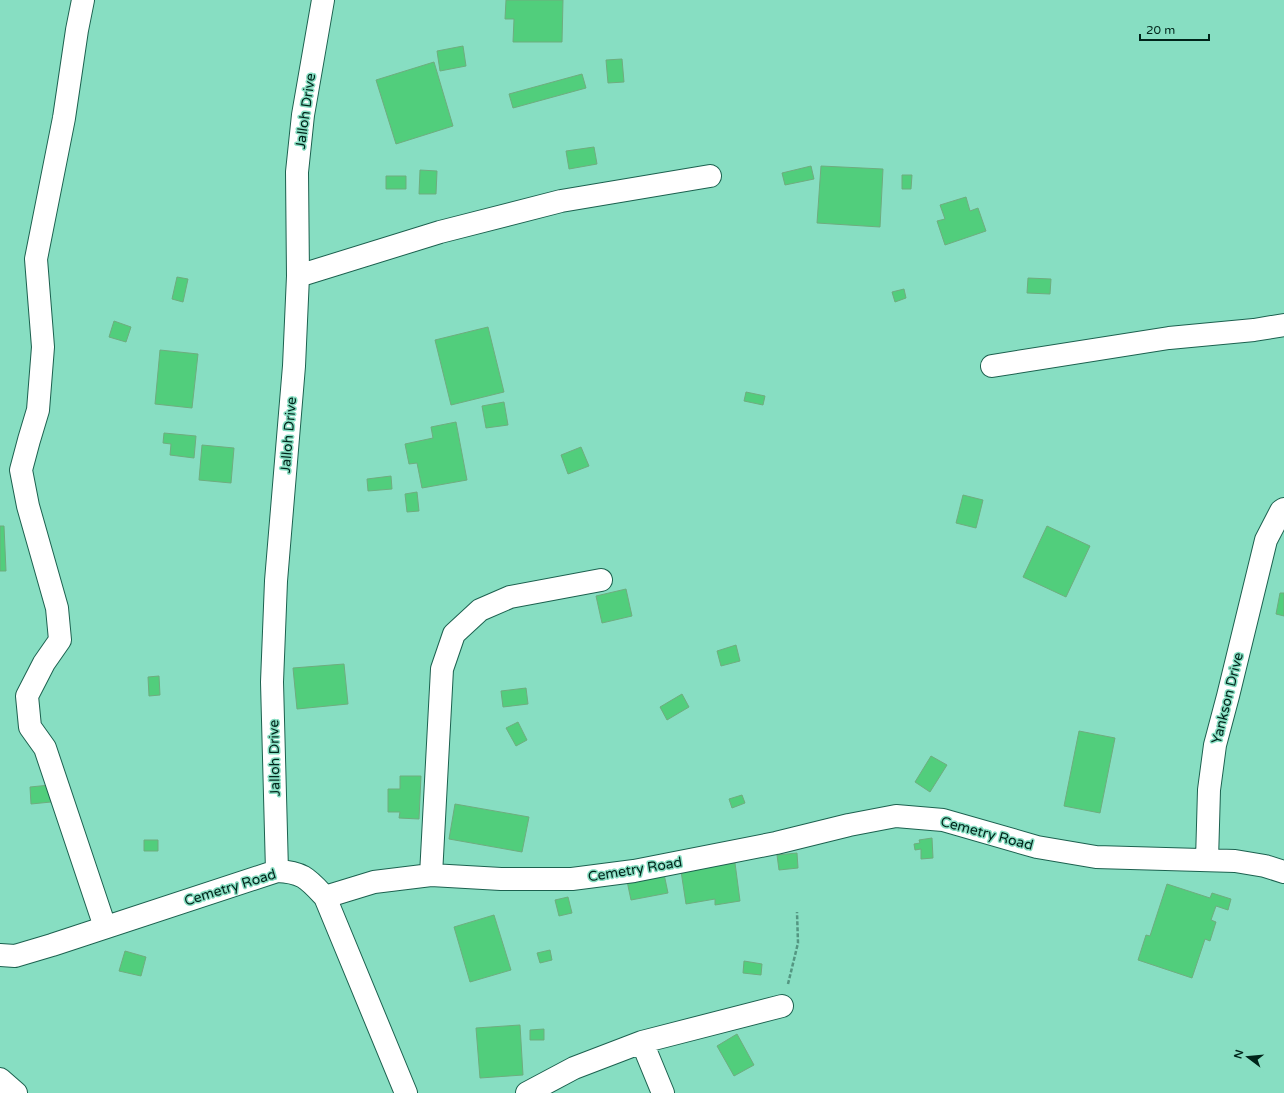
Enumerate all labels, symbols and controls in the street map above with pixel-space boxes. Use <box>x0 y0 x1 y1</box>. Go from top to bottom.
scale bar <box>1140 16 1209 42</box>
text: 20 m <box>1146 23 1175 37</box>
street label: Jalloh Drive <box>292 72 319 150</box>
street label: Jalloh Drive <box>277 396 300 474</box>
street label: Yankson Drive <box>1208 651 1247 746</box>
street label: Jalloh Drive <box>265 720 284 796</box>
street label: Cemetry Road <box>939 813 1035 854</box>
street label: Cemetry Road <box>587 854 683 885</box>
street label: Cemetry Road <box>182 865 278 910</box>
north arrow <box>1228 1037 1268 1077</box>
text: N <box>1231 1048 1246 1060</box>

